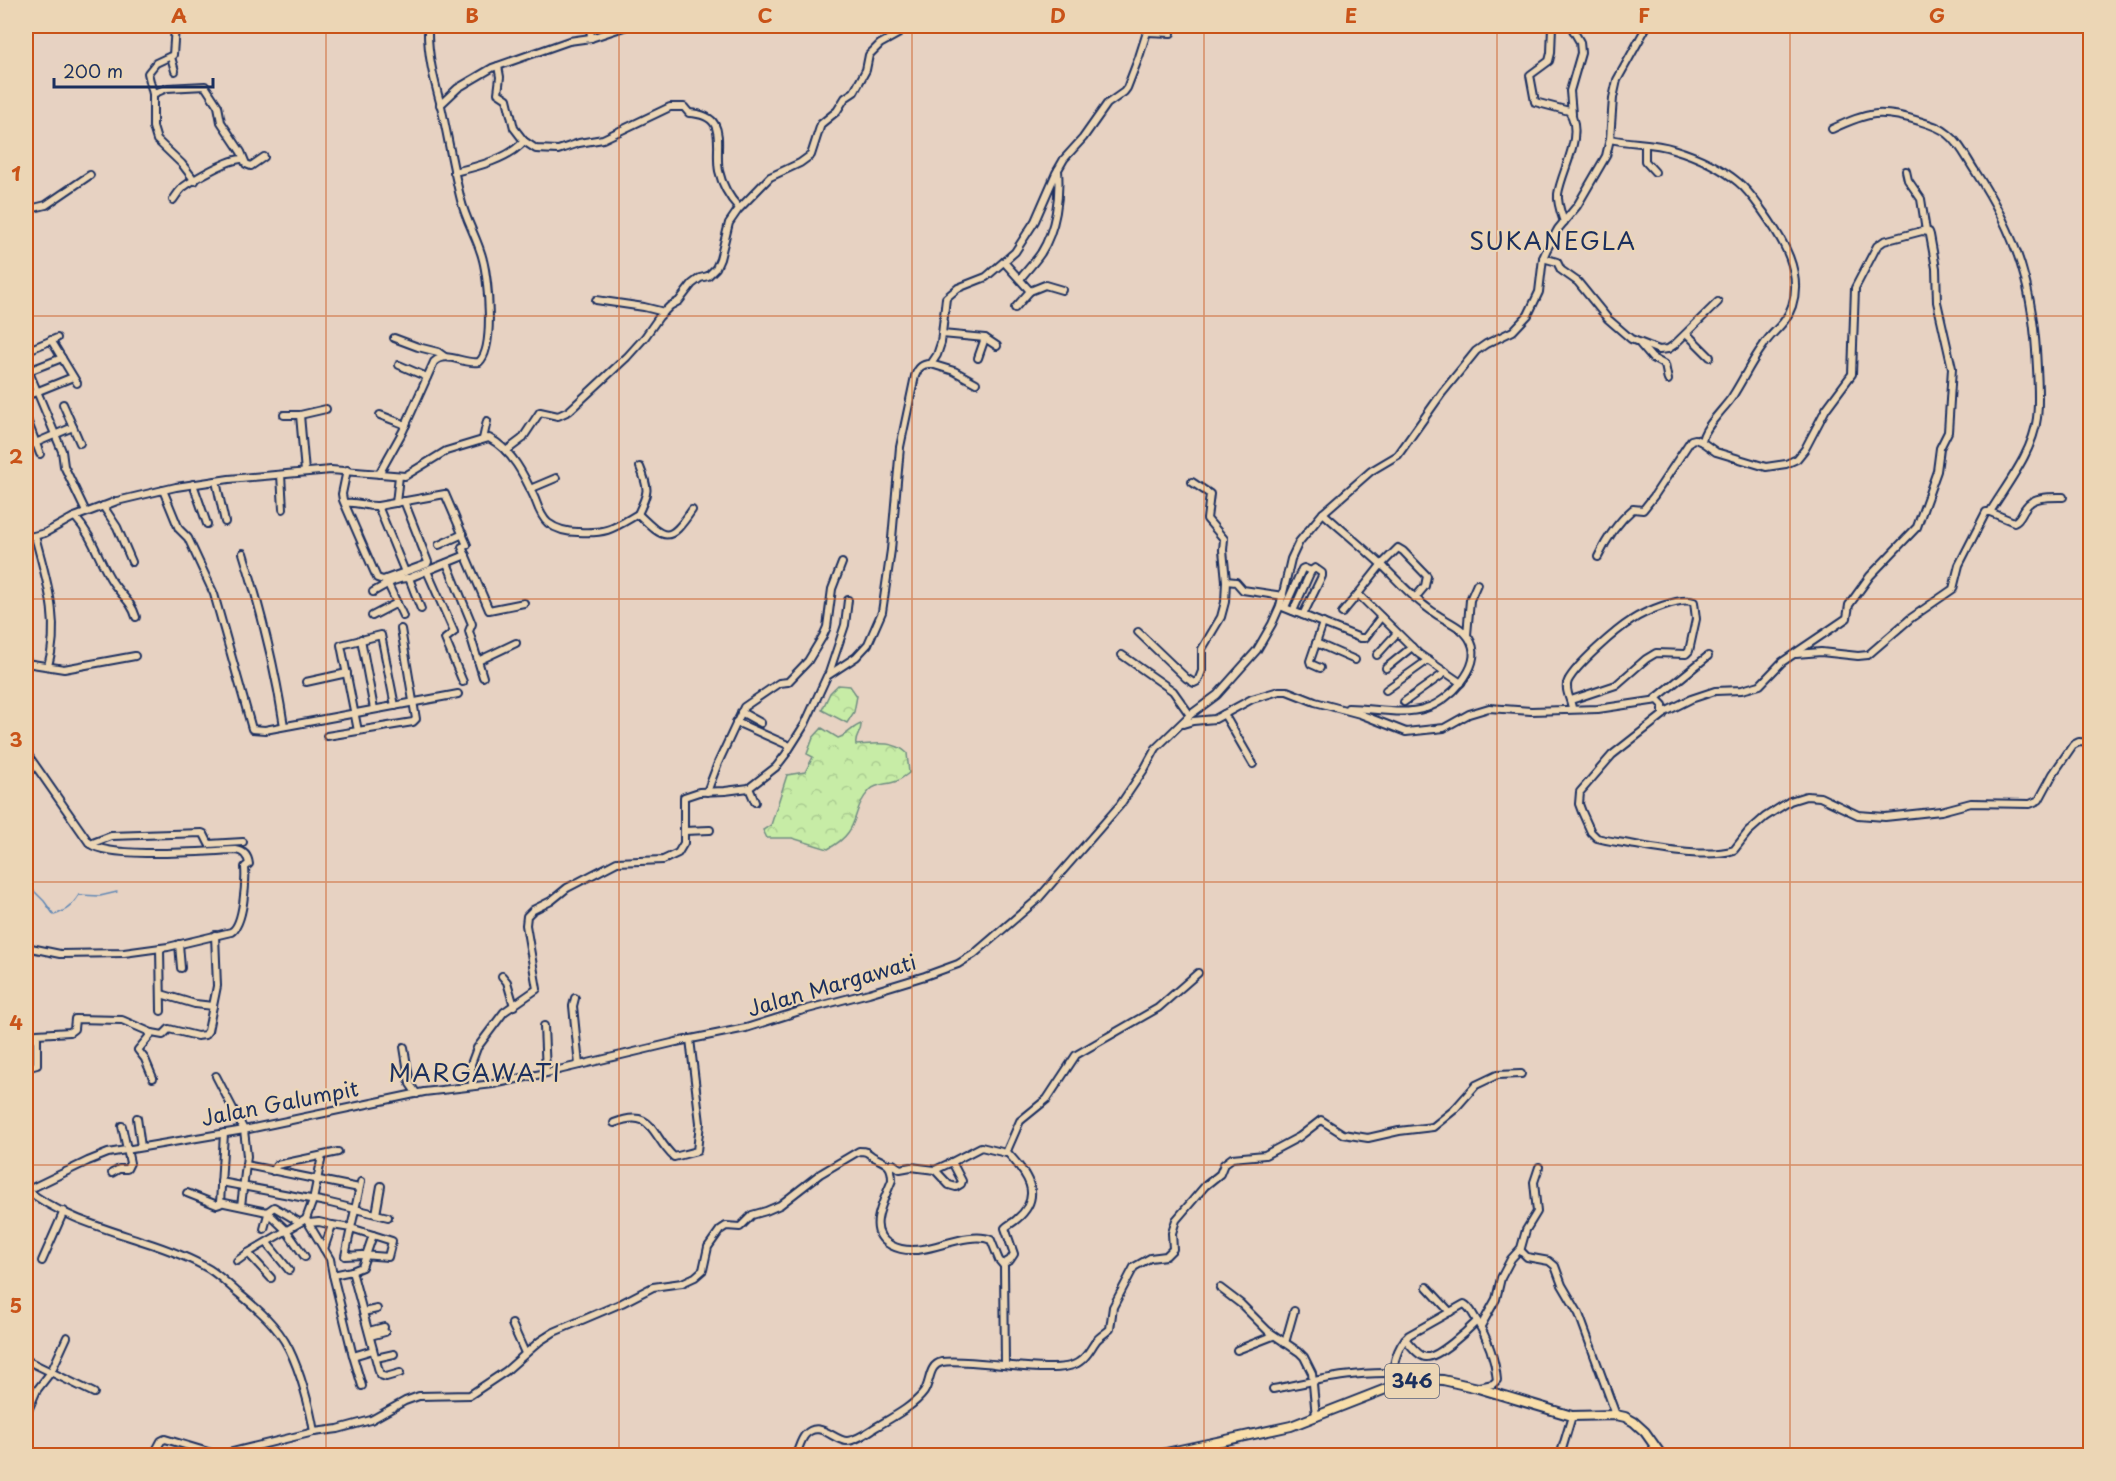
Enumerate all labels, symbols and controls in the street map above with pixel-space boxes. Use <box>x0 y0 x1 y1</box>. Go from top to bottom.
text: A <box>171 0 187 30</box>
text: B <box>465 0 479 30</box>
text: C <box>757 0 773 30</box>
text: D <box>1050 0 1066 30</box>
text: E <box>1345 0 1357 30</box>
text: F <box>1638 0 1650 30</box>
text: G <box>1929 0 1945 30</box>
scale bar <box>54 51 213 89</box>
text: 200 m <box>63 57 123 84</box>
text: 1 <box>11 158 21 188</box>
district label: SUKANEGLA <box>1469 222 1637 258</box>
text: 2 <box>9 441 23 471</box>
text: 3 <box>9 724 23 754</box>
street label: Jalan Margawati <box>743 945 920 1023</box>
text: 4 <box>9 1007 23 1037</box>
district label: MARGAWATI <box>388 1054 562 1090</box>
street label: Jalan Galumpit <box>198 1071 361 1133</box>
text: 5 <box>10 1290 22 1320</box>
road number: 346 <box>1385 1364 1439 1398</box>

